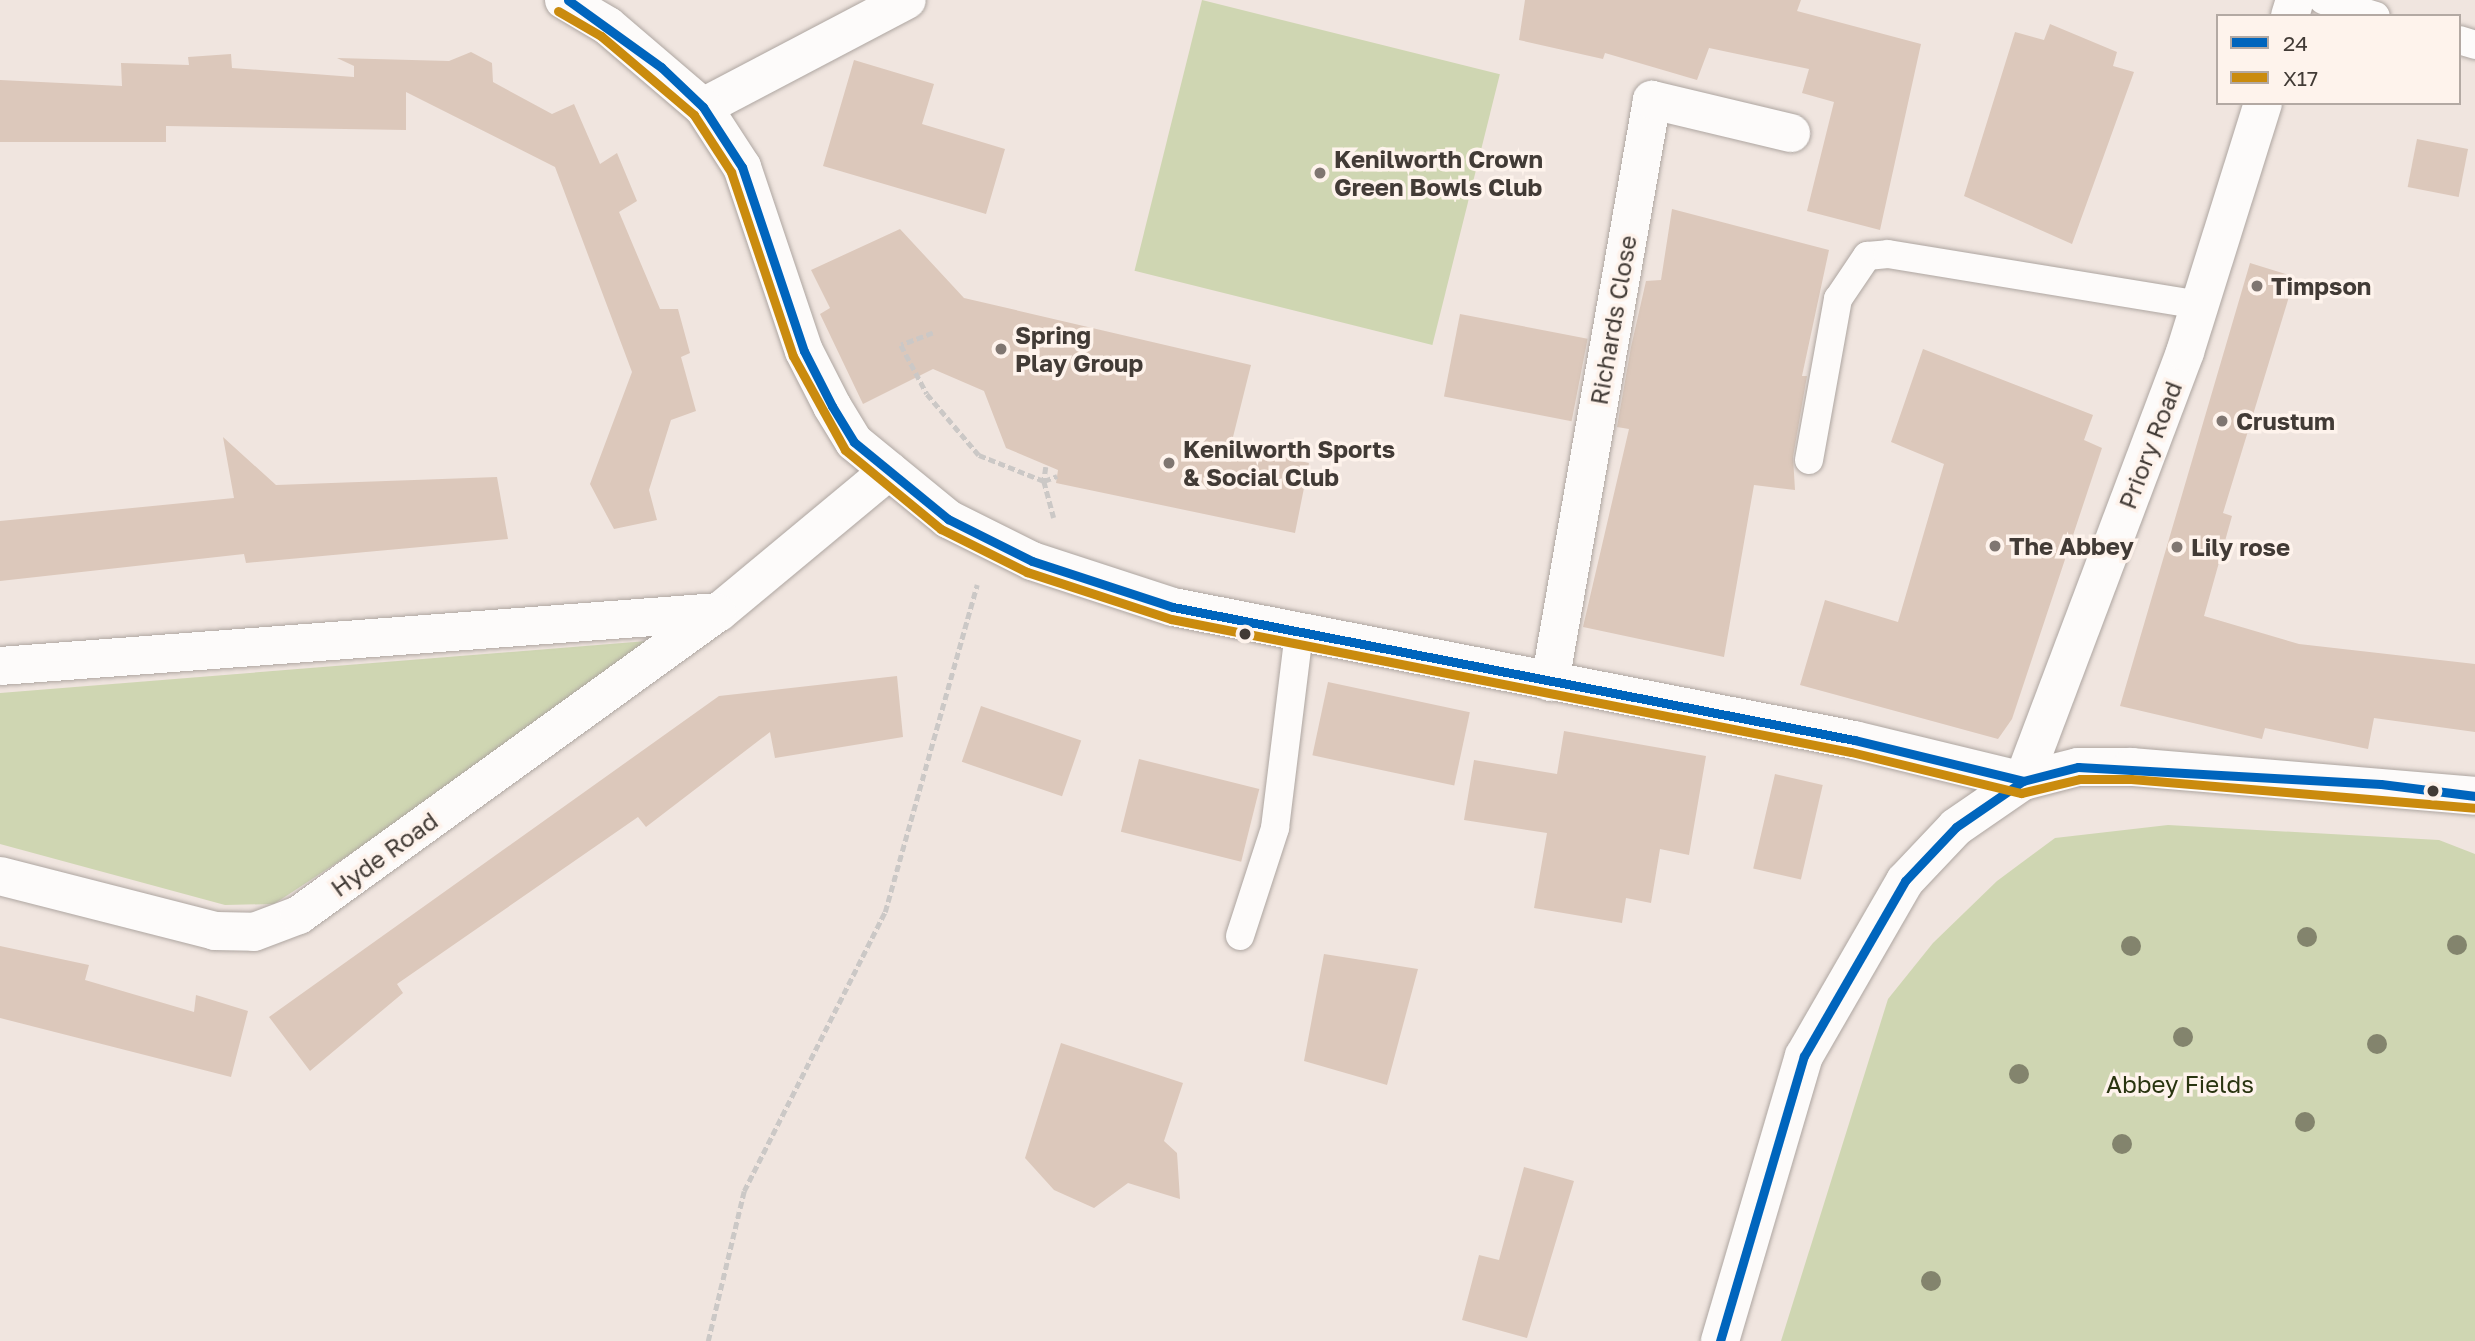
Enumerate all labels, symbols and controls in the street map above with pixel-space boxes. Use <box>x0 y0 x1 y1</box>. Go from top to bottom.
legend <box>2216 14 2461 105</box>
text: 24 <box>2283 30 2308 56</box>
text: X17 <box>2283 65 2318 91</box>
place label: Kenilworth Crown Green Bowls Club <box>1334 145 1543 201</box>
marker: Kenilworth Crown Green Bowls Club <box>1312 165 1328 181</box>
street label: Richards Close <box>1584 233 1642 407</box>
place label: Timpson <box>2271 272 2371 300</box>
marker: Timpson <box>2249 278 2265 294</box>
place label: Spring Play Group <box>1015 321 1143 377</box>
marker: Spring Play Group <box>993 341 1009 357</box>
street label: Priory Road <box>2113 377 2187 513</box>
place label: Crustum <box>2236 407 2335 435</box>
marker: Crustum <box>2214 413 2230 429</box>
place label: Kenilworth Sports & Social Club <box>1183 435 1395 491</box>
marker: Kenilworth Sports & Social Club <box>1161 455 1177 471</box>
place label: The Abbey <box>2009 532 2134 560</box>
place label: Lily rose <box>2191 533 2290 561</box>
marker: The Abbey <box>1987 538 2003 554</box>
marker: Lily rose <box>2169 539 2185 555</box>
unlabelled marker <box>1238 627 1252 641</box>
unlabelled marker <box>2426 784 2440 798</box>
street label: Hyde Road <box>325 806 443 902</box>
park label: Abbey Fields <box>2106 1070 2254 1098</box>

